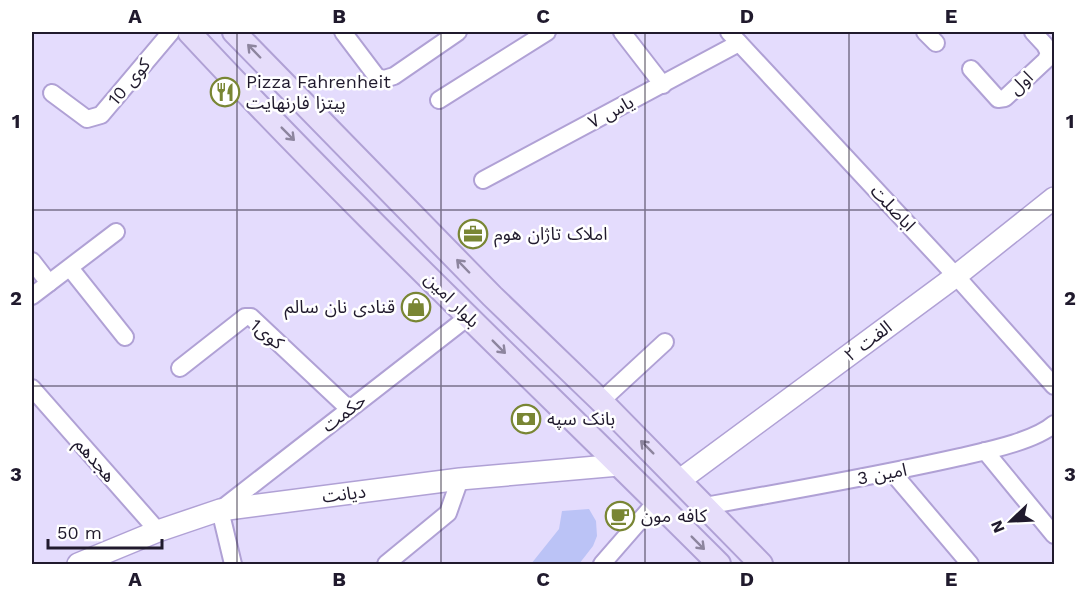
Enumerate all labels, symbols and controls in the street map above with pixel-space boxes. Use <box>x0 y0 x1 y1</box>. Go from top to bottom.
text: A <box>128 4 142 28</box>
text: B <box>332 4 346 28</box>
text: C <box>536 4 550 28</box>
text: D <box>740 4 754 28</box>
text: E <box>945 4 957 28</box>
one-way arrow <box>246 44 261 59</box>
street label: کوی 10 <box>103 54 155 110</box>
street label: اول <box>1004 66 1038 100</box>
place label: Pizza Fahrenheit پیتزا فارنهایت <box>246 71 391 114</box>
restaurant icon: Pizza Fahrenheit پیتزا فارنهایت <box>209 76 241 108</box>
street label: یاس ۷ <box>584 91 638 133</box>
text: 1 <box>12 109 20 133</box>
text: 1 <box>1066 109 1074 133</box>
one-way arrow <box>280 127 295 142</box>
street label: اباصلت <box>867 180 920 235</box>
office icon: املاک تاژان هوم <box>457 218 489 250</box>
place label: املاک تاژان هوم <box>494 223 608 248</box>
one-way arrow <box>456 259 470 274</box>
street label: بلوار امین <box>420 268 484 332</box>
text: 2 <box>10 286 22 310</box>
text: 2 <box>1064 286 1076 310</box>
shop icon: قنادی نان سالم <box>400 291 432 323</box>
place label: قنادی نان سالم <box>284 296 395 320</box>
street label: کوی1 <box>246 314 289 354</box>
street label: الفت ۲ <box>840 316 896 365</box>
one-way arrow <box>492 340 507 354</box>
street label: حکمت <box>318 389 370 436</box>
bank icon: بانک سپه <box>510 403 542 435</box>
place label: بانک سپه <box>547 408 615 430</box>
street label: هجدهم <box>68 433 120 488</box>
one-way arrow <box>640 440 655 455</box>
street label: امین 3 <box>855 458 909 490</box>
text: 3 <box>10 462 22 486</box>
text: 3 <box>1064 462 1076 486</box>
street label: دیانت <box>321 480 367 507</box>
north arrow <box>981 491 1041 551</box>
cafe icon: کافه مون <box>604 500 636 532</box>
place label: کافه مون <box>641 505 707 527</box>
scale bar <box>48 512 162 550</box>
text: N <box>987 517 1009 536</box>
text: 50 m <box>57 522 102 543</box>
one-way arrow <box>690 536 705 551</box>
text: A <box>128 567 142 591</box>
text: B <box>332 567 346 591</box>
text: C <box>536 567 550 591</box>
text: D <box>740 567 754 591</box>
text: E <box>945 567 957 591</box>

